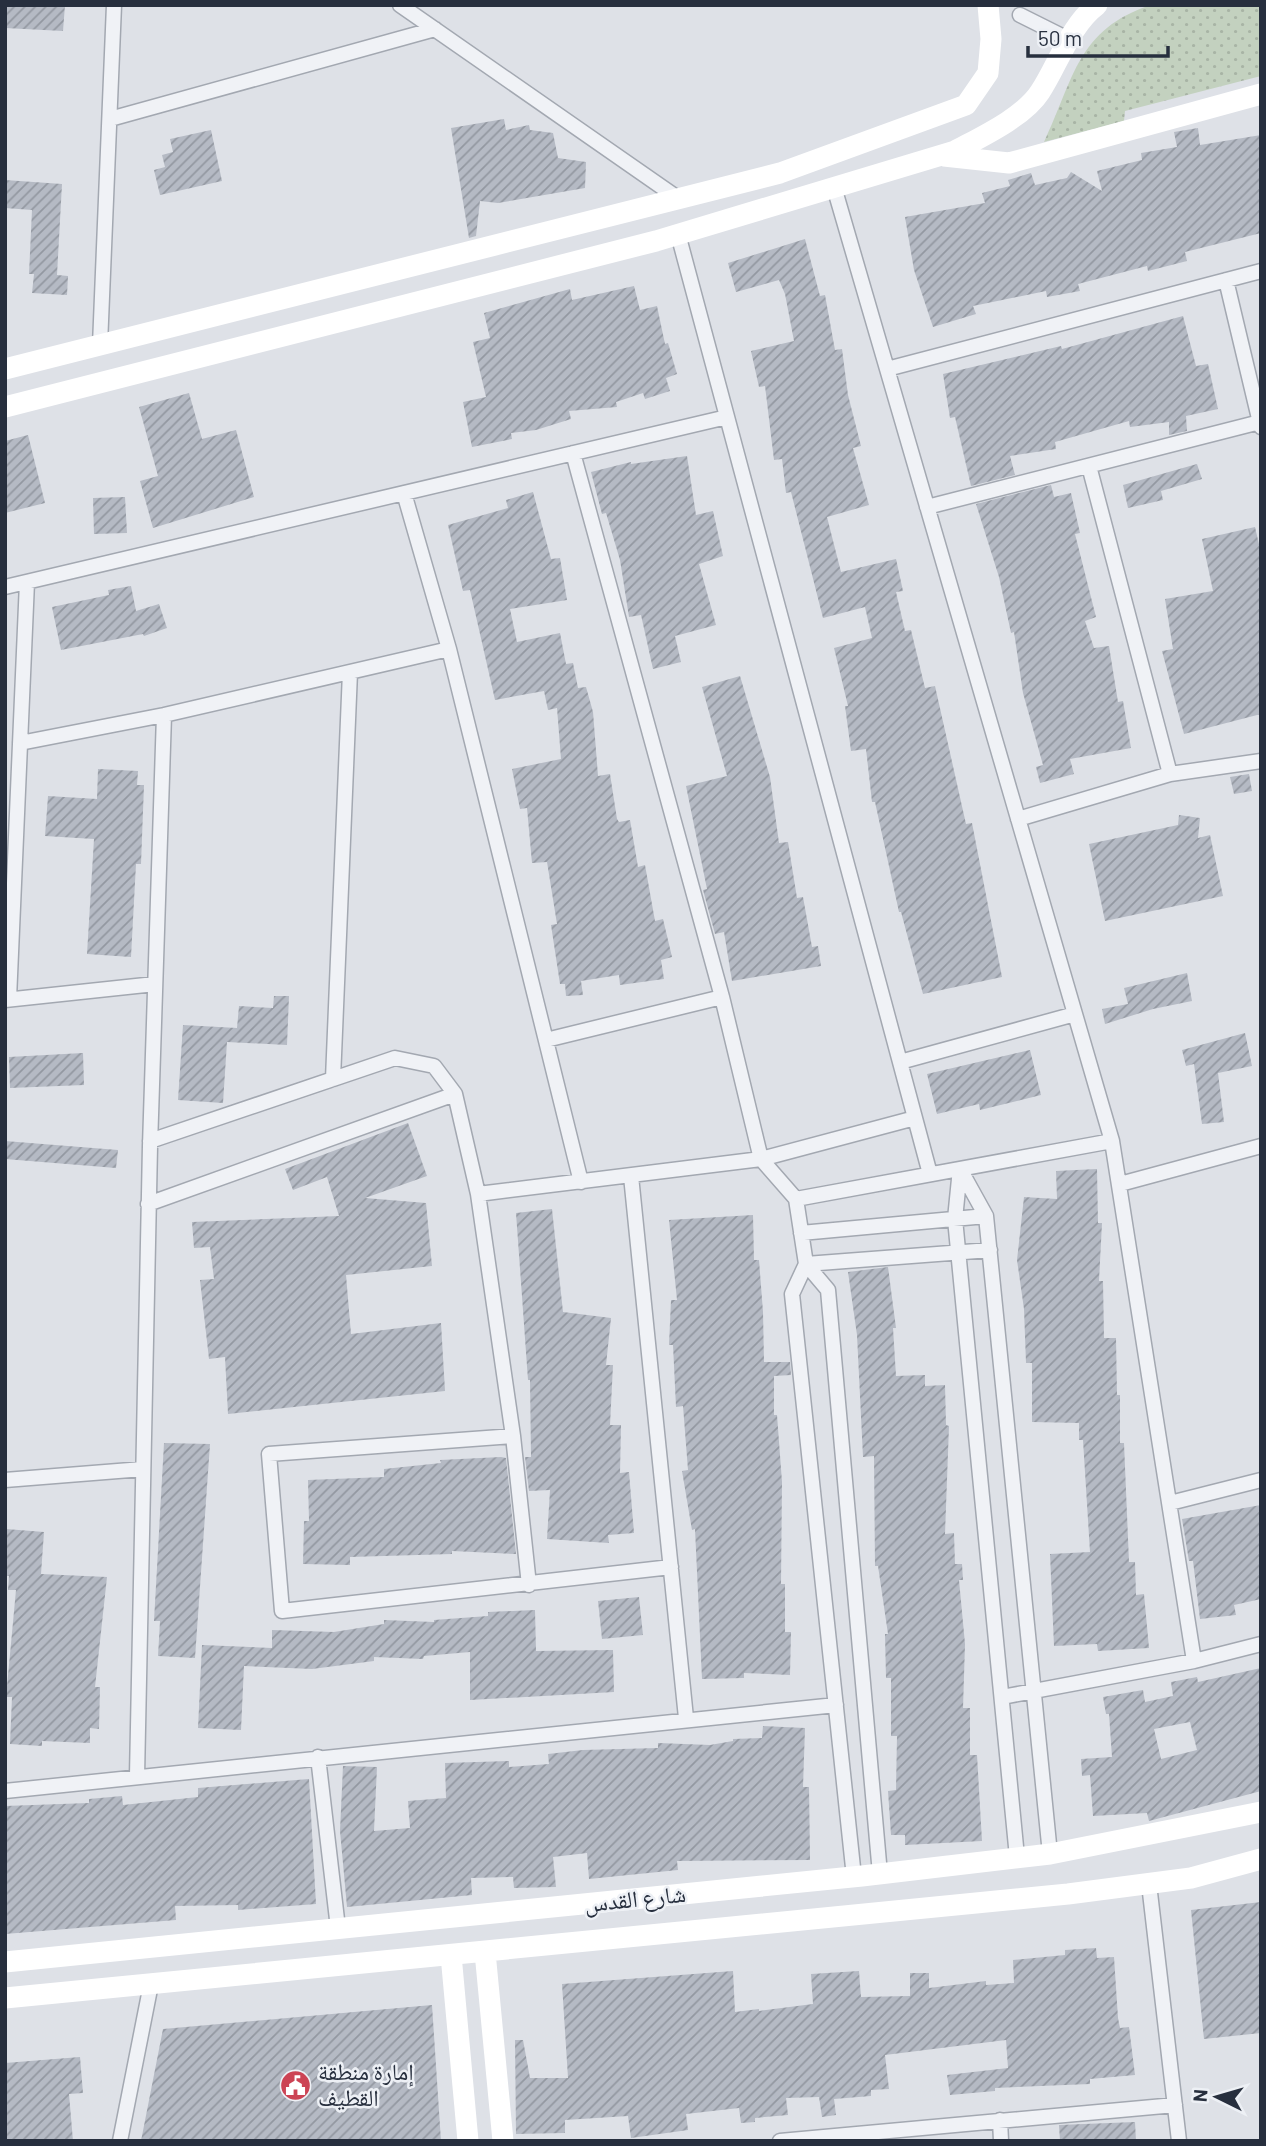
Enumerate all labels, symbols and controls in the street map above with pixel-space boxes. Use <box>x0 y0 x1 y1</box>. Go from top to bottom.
scale bar <box>1028 14 1168 58</box>
text: 50 m <box>1038 25 1082 50</box>
street label: شارع القدس <box>583 1879 687 1919</box>
place label: إمارة منطقة القطيف <box>318 2057 414 2111</box>
north arrow <box>1182 2062 1252 2132</box>
public building icon: إمارة منطقة القطيف <box>278 2068 312 2102</box>
text: N <box>1188 2088 1212 2103</box>

